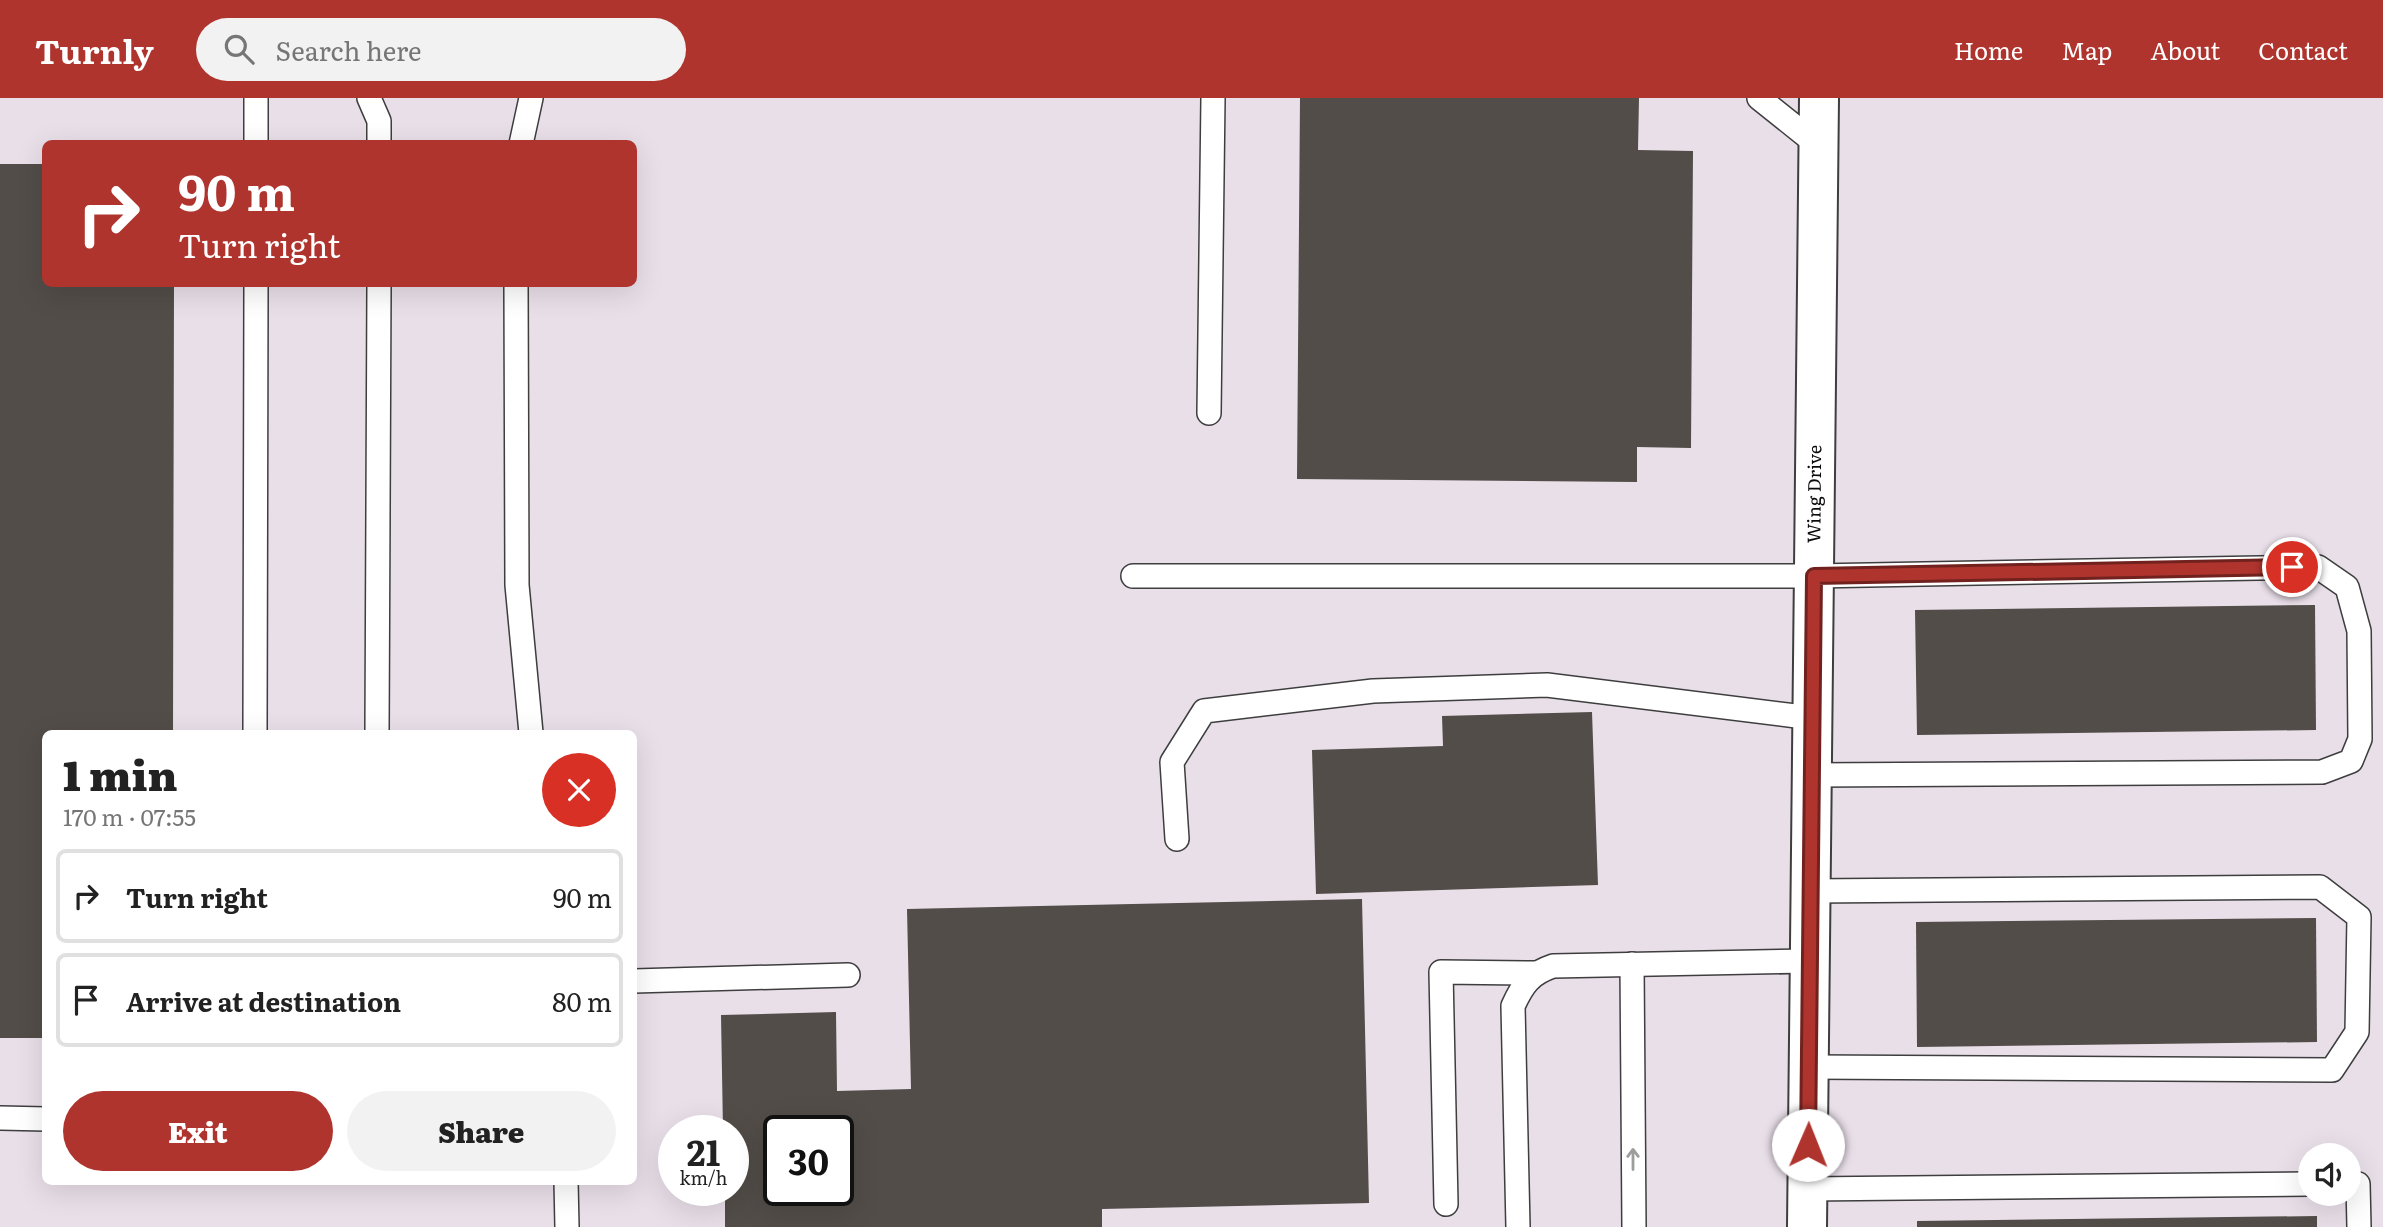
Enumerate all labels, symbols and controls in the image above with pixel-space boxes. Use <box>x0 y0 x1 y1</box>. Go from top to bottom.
search box <box>196 18 686 81</box>
text: Turnly <box>35 25 154 74</box>
icon: search <box>220 30 258 68</box>
text: Search here <box>276 30 421 69</box>
text: Home <box>1954 32 2023 67</box>
text: Map <box>2061 32 2112 67</box>
text: About <box>2150 32 2220 67</box>
text: Contact <box>2258 32 2348 67</box>
text: 90 m <box>178 153 295 226</box>
icon: right <box>63 168 154 259</box>
text: Turn right <box>178 220 340 268</box>
street label: Wing Drive <box>1799 445 1827 543</box>
pin <box>2262 537 2322 597</box>
icon: arrive <box>2273 548 2311 586</box>
text: 1 min <box>63 742 178 804</box>
button: close <box>542 753 616 827</box>
text: 170 m · 07:55 <box>63 799 196 833</box>
icon: right <box>67 877 105 915</box>
text: Turn right <box>126 877 268 916</box>
text: 90 m <box>553 877 612 916</box>
icon: arrive <box>67 981 105 1019</box>
text: Arrive at destination <box>126 981 401 1020</box>
text: 80 m <box>552 981 612 1020</box>
button: Exit <box>63 1091 333 1171</box>
button: Share <box>347 1091 616 1171</box>
position arrow <box>1771 1108 1845 1182</box>
speed limit sign: 30 <box>763 1115 854 1206</box>
text: 21 <box>687 1125 720 1177</box>
map controls <box>2298 1143 2361 1206</box>
button: sound <box>2298 1143 2361 1206</box>
one-way arrow <box>1626 1148 1640 1171</box>
text: km/h <box>680 1164 727 1191</box>

